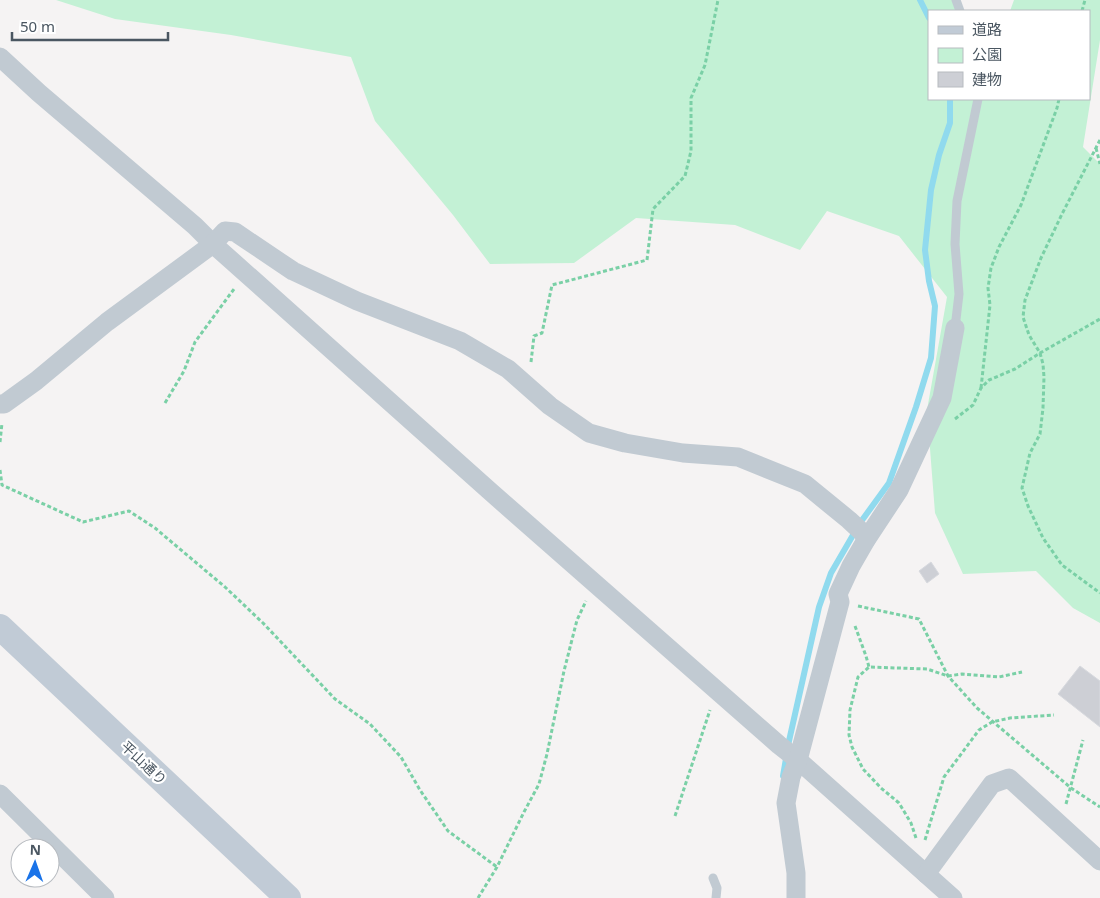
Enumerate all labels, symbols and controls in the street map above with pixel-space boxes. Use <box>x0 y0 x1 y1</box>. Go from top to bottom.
scale bar <box>12 10 169 42</box>
legend <box>928 10 1090 100</box>
text: 50 m <box>20 16 55 36</box>
text: 道路 <box>972 19 1002 39</box>
text: 公園 <box>972 44 1002 64</box>
text: 建物 <box>972 69 1002 89</box>
street label: 平山通り <box>117 737 171 789</box>
north arrow <box>10 838 60 888</box>
text: N <box>29 840 41 859</box>

